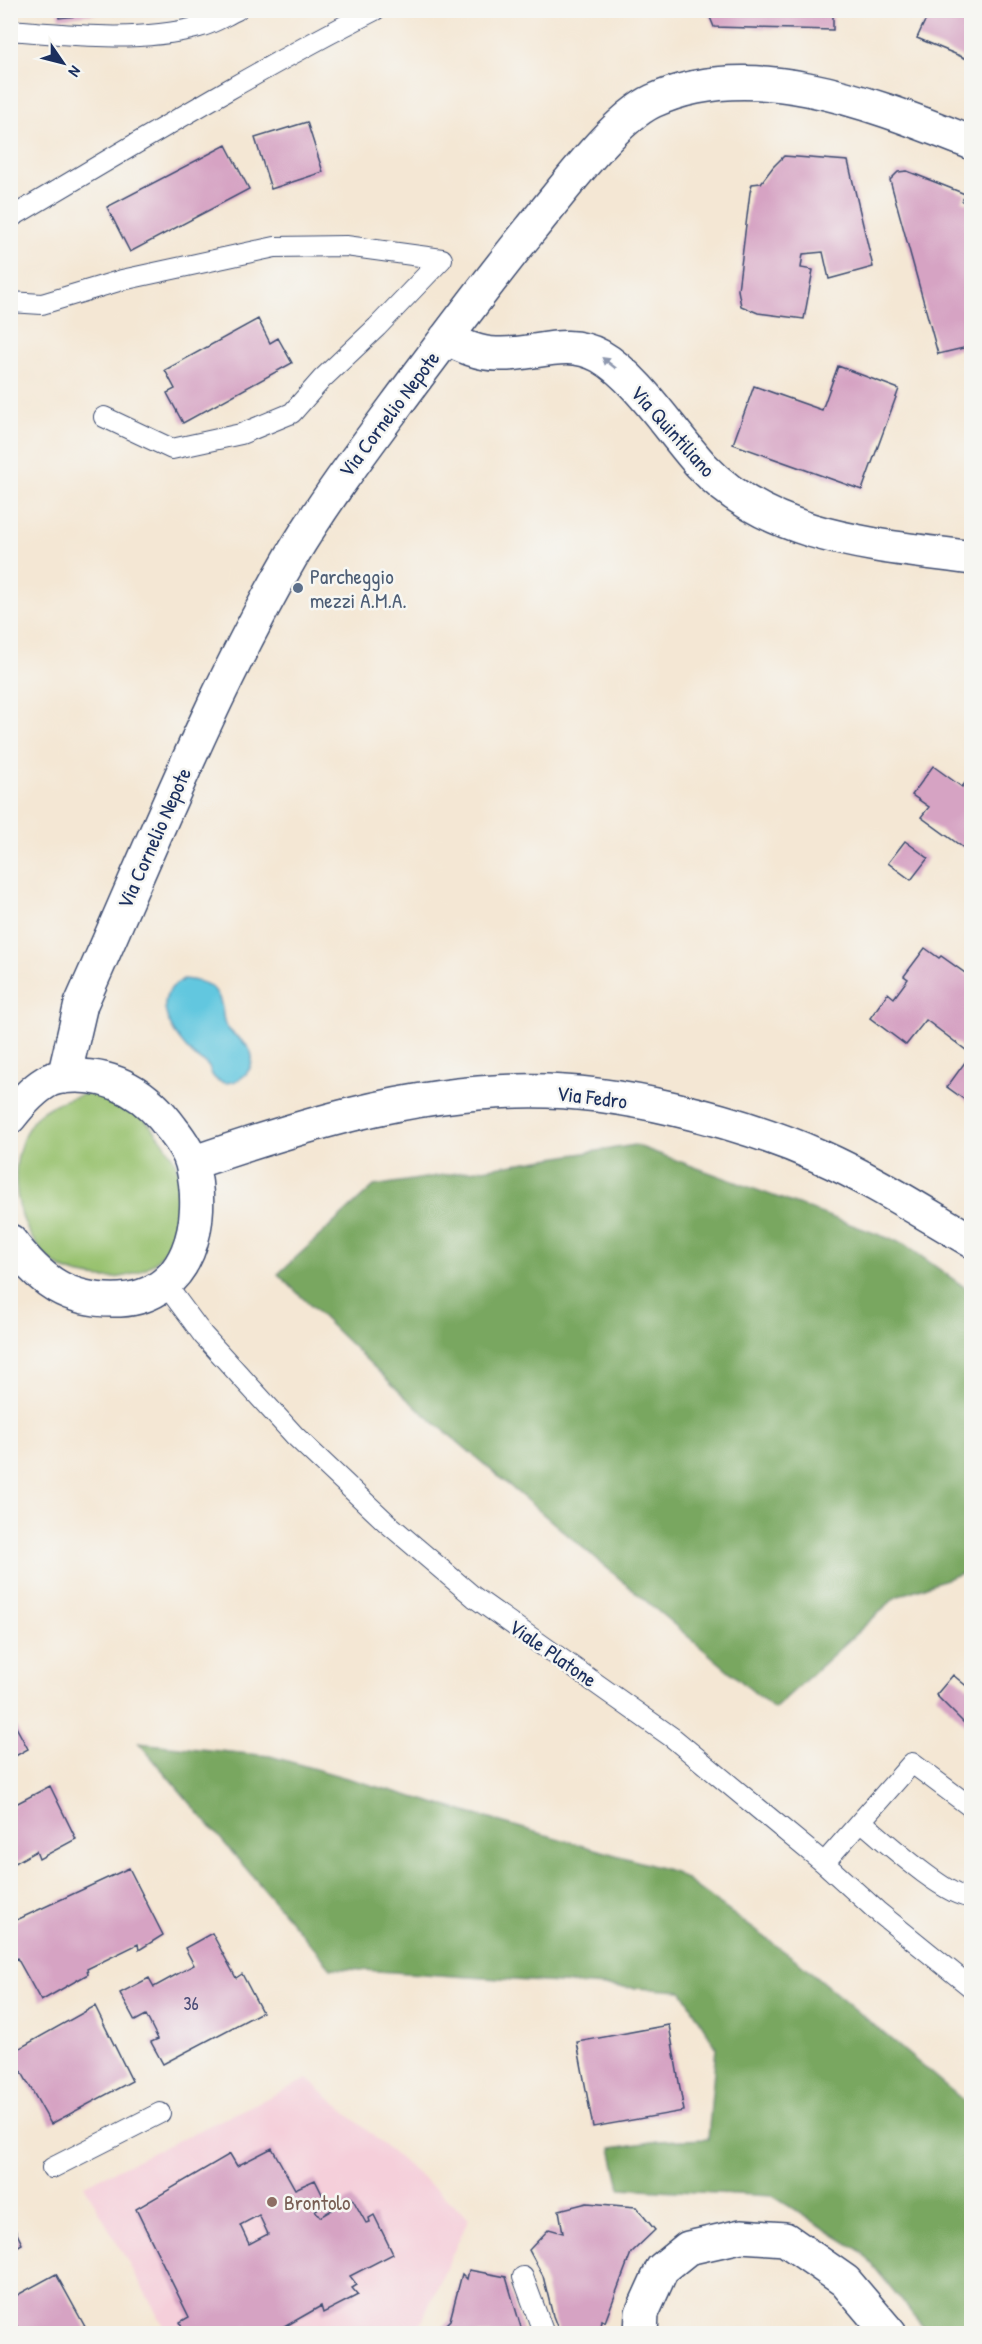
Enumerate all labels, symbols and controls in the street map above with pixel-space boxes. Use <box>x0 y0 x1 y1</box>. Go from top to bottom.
north arrow <box>33 33 93 93</box>
text: N <box>64 62 87 82</box>
street label: Via Cornelio Nepote <box>332 345 446 483</box>
one-way arrow <box>601 357 617 370</box>
street label: Via Quintiliano <box>624 379 722 483</box>
place label: Parcheggio mezzi A.M.A. <box>310 562 407 615</box>
marker: Parcheggio mezzi A.M.A. <box>291 581 305 595</box>
street label: Via Cornelio Nepote <box>110 763 198 913</box>
street label: Via Fedro <box>555 1078 629 1116</box>
street label: Viale Platone <box>503 1612 603 1694</box>
house number: 36 <box>183 1991 199 2016</box>
place label: Brontolo <box>284 2188 350 2217</box>
marker: Brontolo <box>265 2195 279 2209</box>

